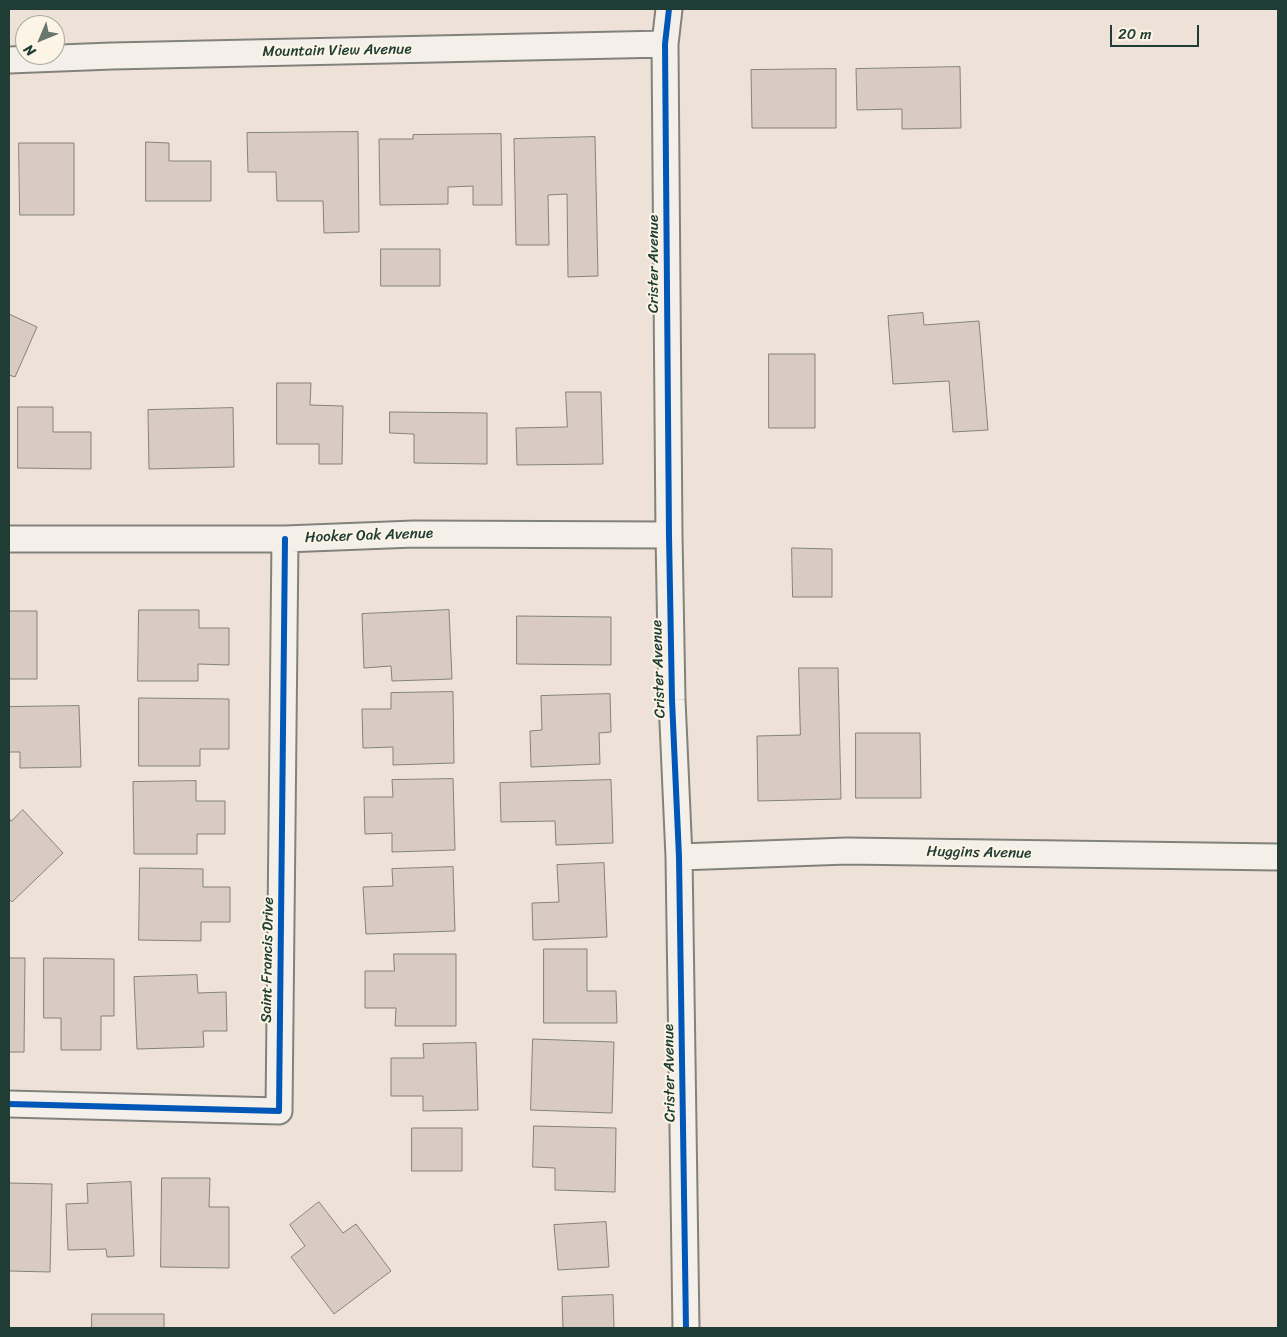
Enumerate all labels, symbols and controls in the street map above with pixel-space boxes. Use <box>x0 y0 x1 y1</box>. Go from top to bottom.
north arrow <box>15 15 65 65</box>
scale bar <box>1112 15 1201 47</box>
text: 20 m <box>1118 21 1152 47</box>
text: N <box>17 38 42 63</box>
street label: Mountain View Avenue <box>262 41 412 61</box>
street label: Crister Avenue <box>645 215 663 313</box>
street label: Hooker Oak Avenue <box>305 525 433 547</box>
street label: Crister Avenue <box>648 620 670 718</box>
street label: Huggins Avenue <box>926 843 1032 863</box>
street label: Saint Francis Drive <box>258 897 278 1023</box>
street label: Crister Avenue <box>660 1024 680 1122</box>

